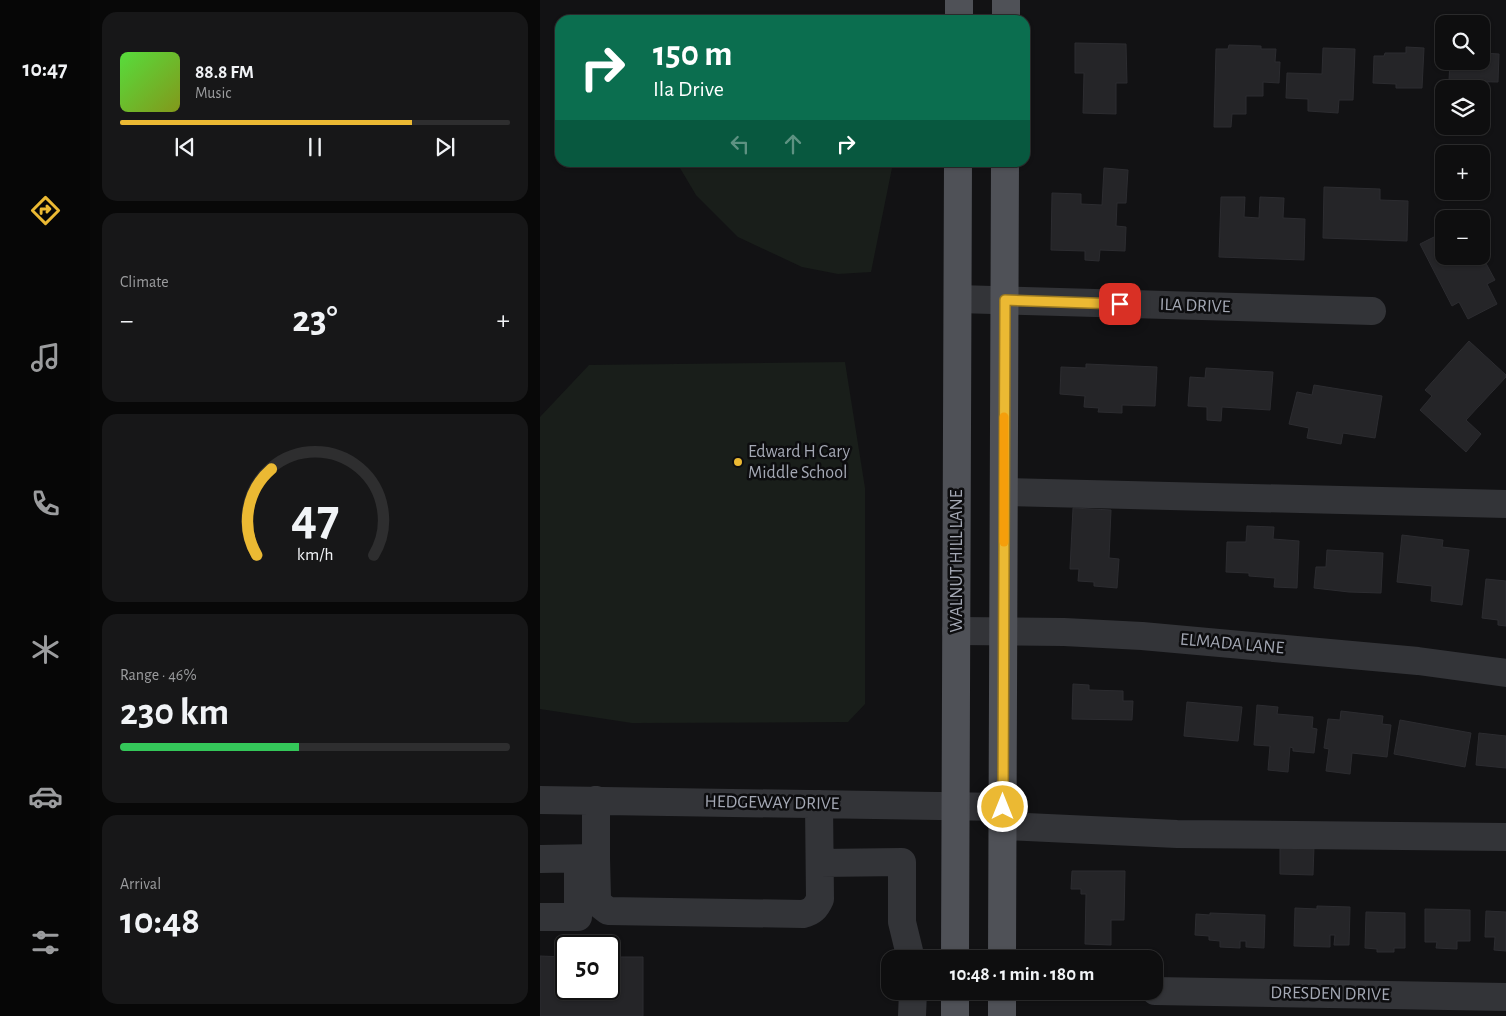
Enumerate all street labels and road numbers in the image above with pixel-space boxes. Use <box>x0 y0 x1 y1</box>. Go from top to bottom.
street label: ILA DRIVE <box>1159 296 1231 316</box>
street label: WALNUT HILL LANE <box>948 489 966 632</box>
street label: ELMADA LANE <box>1179 630 1285 658</box>
street label: HEDGEWAY DRIVE <box>704 793 840 813</box>
street label: DRESDEN DRIVE <box>1270 984 1390 1004</box>

